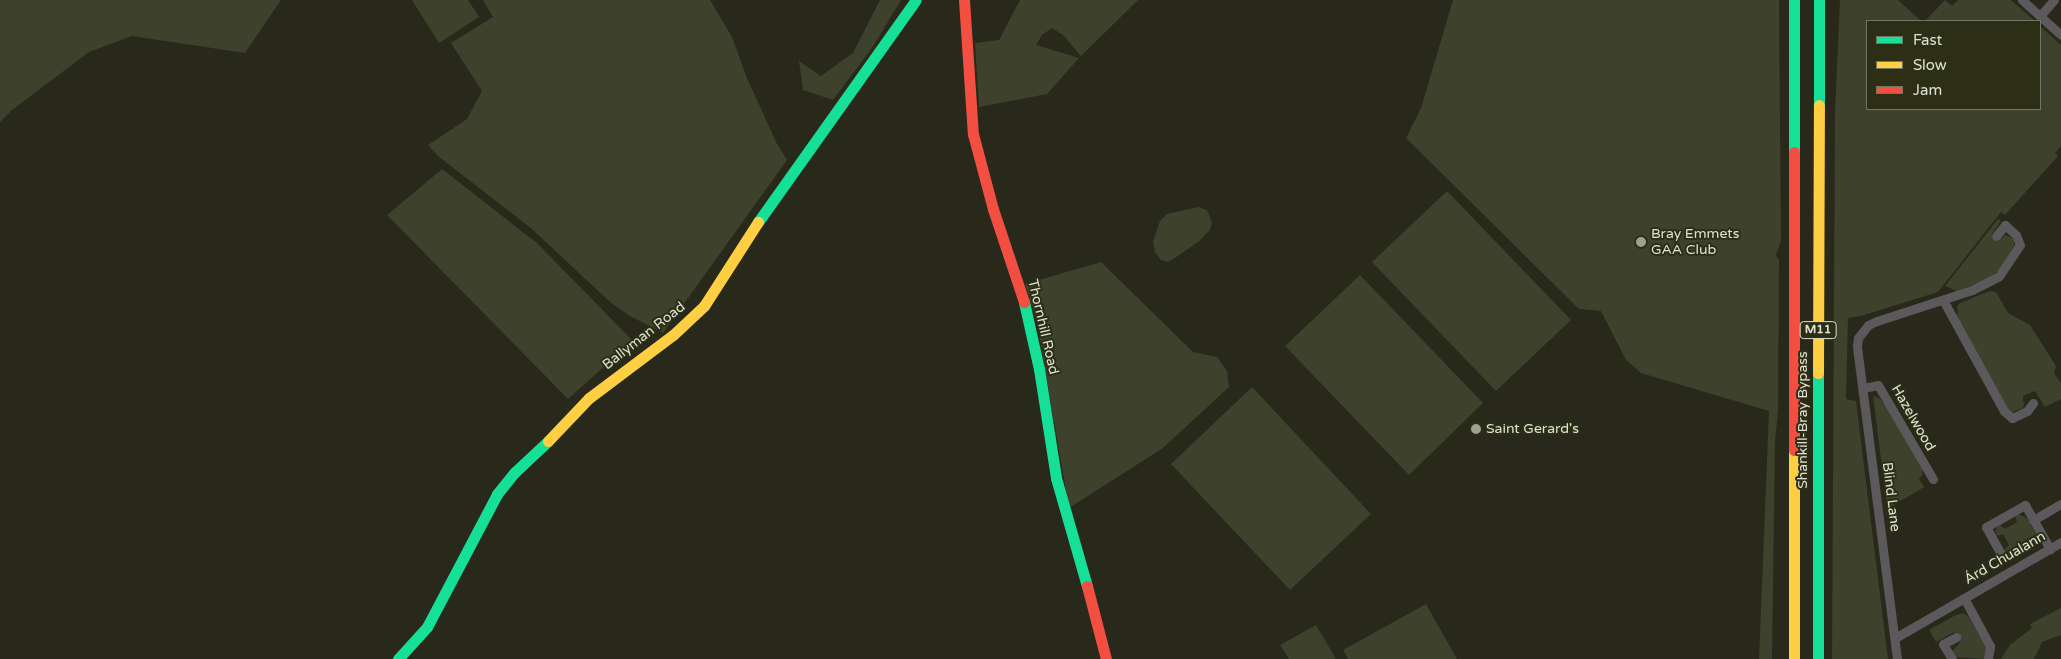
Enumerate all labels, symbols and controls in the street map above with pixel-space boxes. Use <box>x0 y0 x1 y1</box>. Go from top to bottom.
legend <box>1866 20 2041 110</box>
text: Fast <box>1913 31 1942 49</box>
text: Slow <box>1913 56 1947 74</box>
text: Jam <box>1913 81 1942 99</box>
place label: Bray Emmets GAA Club <box>1651 226 1739 258</box>
marker: Bray Emmets GAA Club <box>1635 236 1647 248</box>
street label: Thornhill Road <box>1024 278 1062 376</box>
street label: Ballyman Road <box>599 299 689 373</box>
road number: M11 <box>1799 320 1837 340</box>
street label: Shankill-Bray Bypass <box>1795 351 1811 489</box>
street label: Hazelwood <box>1887 382 1939 454</box>
place label: Saint Gerard's <box>1486 421 1579 437</box>
marker: Saint Gerard's <box>1470 423 1482 435</box>
street label: Blind Lane <box>1878 461 1904 533</box>
street label: Árd Chualann <box>1961 528 2049 588</box>

